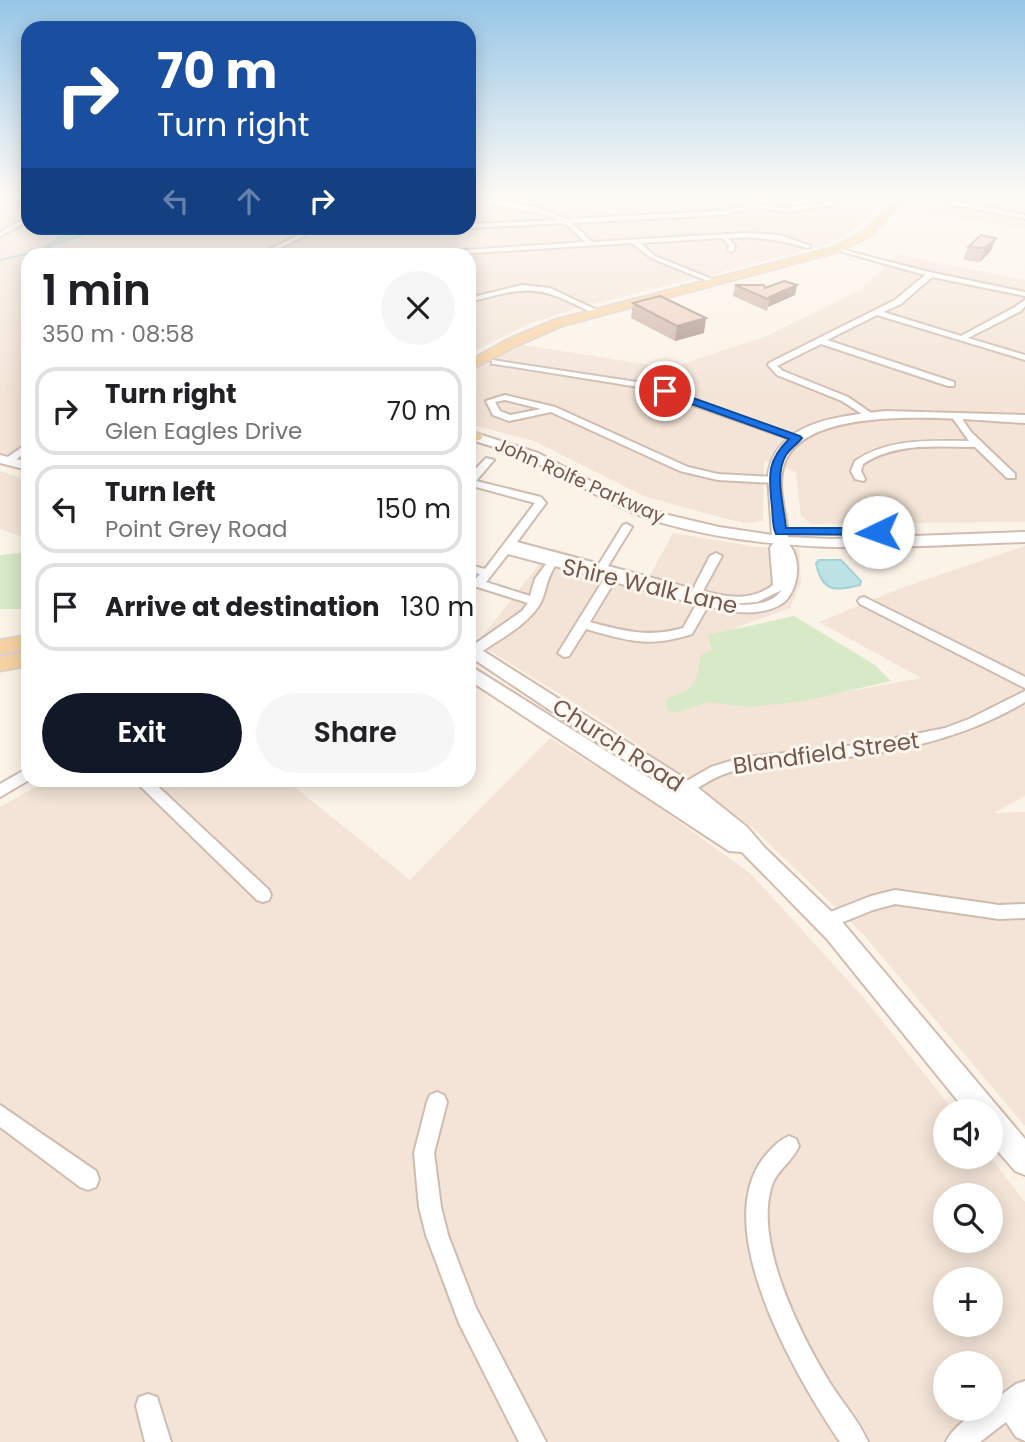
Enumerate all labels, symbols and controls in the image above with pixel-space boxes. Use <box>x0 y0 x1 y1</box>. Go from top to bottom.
text: 70 m <box>157 37 277 105</box>
icon: right <box>42 49 133 140</box>
text: Turn right <box>157 102 309 147</box>
icon: left <box>157 182 195 220</box>
icon: ahead <box>230 182 268 220</box>
icon: right <box>303 182 341 220</box>
text: 1 min <box>42 261 151 320</box>
button: close <box>381 271 455 345</box>
text: 350 m · 08:58 <box>42 318 194 350</box>
pin <box>635 361 695 421</box>
icon: arrive <box>646 372 684 410</box>
text: Turn right <box>105 376 237 412</box>
icon: right <box>46 392 84 430</box>
text: 70 m <box>387 393 451 429</box>
text: Glen Eagles Drive <box>105 415 302 447</box>
street label: John Rolfe Parkway <box>491 431 669 530</box>
text: Turn left <box>105 474 216 510</box>
icon: left <box>46 490 84 528</box>
text: 150 m <box>376 491 451 527</box>
position arrow <box>841 495 915 569</box>
text: Point Grey Road <box>105 513 288 545</box>
street label: Shire Walk Lane <box>559 550 741 622</box>
icon: arrive <box>46 588 84 626</box>
text: Arrive at destination <box>105 589 380 625</box>
text: 130 m <box>401 589 474 625</box>
street label: Church Road <box>546 691 690 799</box>
button: Exit <box>42 693 242 773</box>
button: Share <box>256 693 455 773</box>
street label: Blandfield Street <box>731 724 921 782</box>
map controls <box>933 1099 1003 1421</box>
button: sound <box>933 1099 1003 1169</box>
button: search <box>933 1183 1003 1253</box>
button: + <box>933 1267 1003 1337</box>
button: − <box>933 1351 1003 1421</box>

